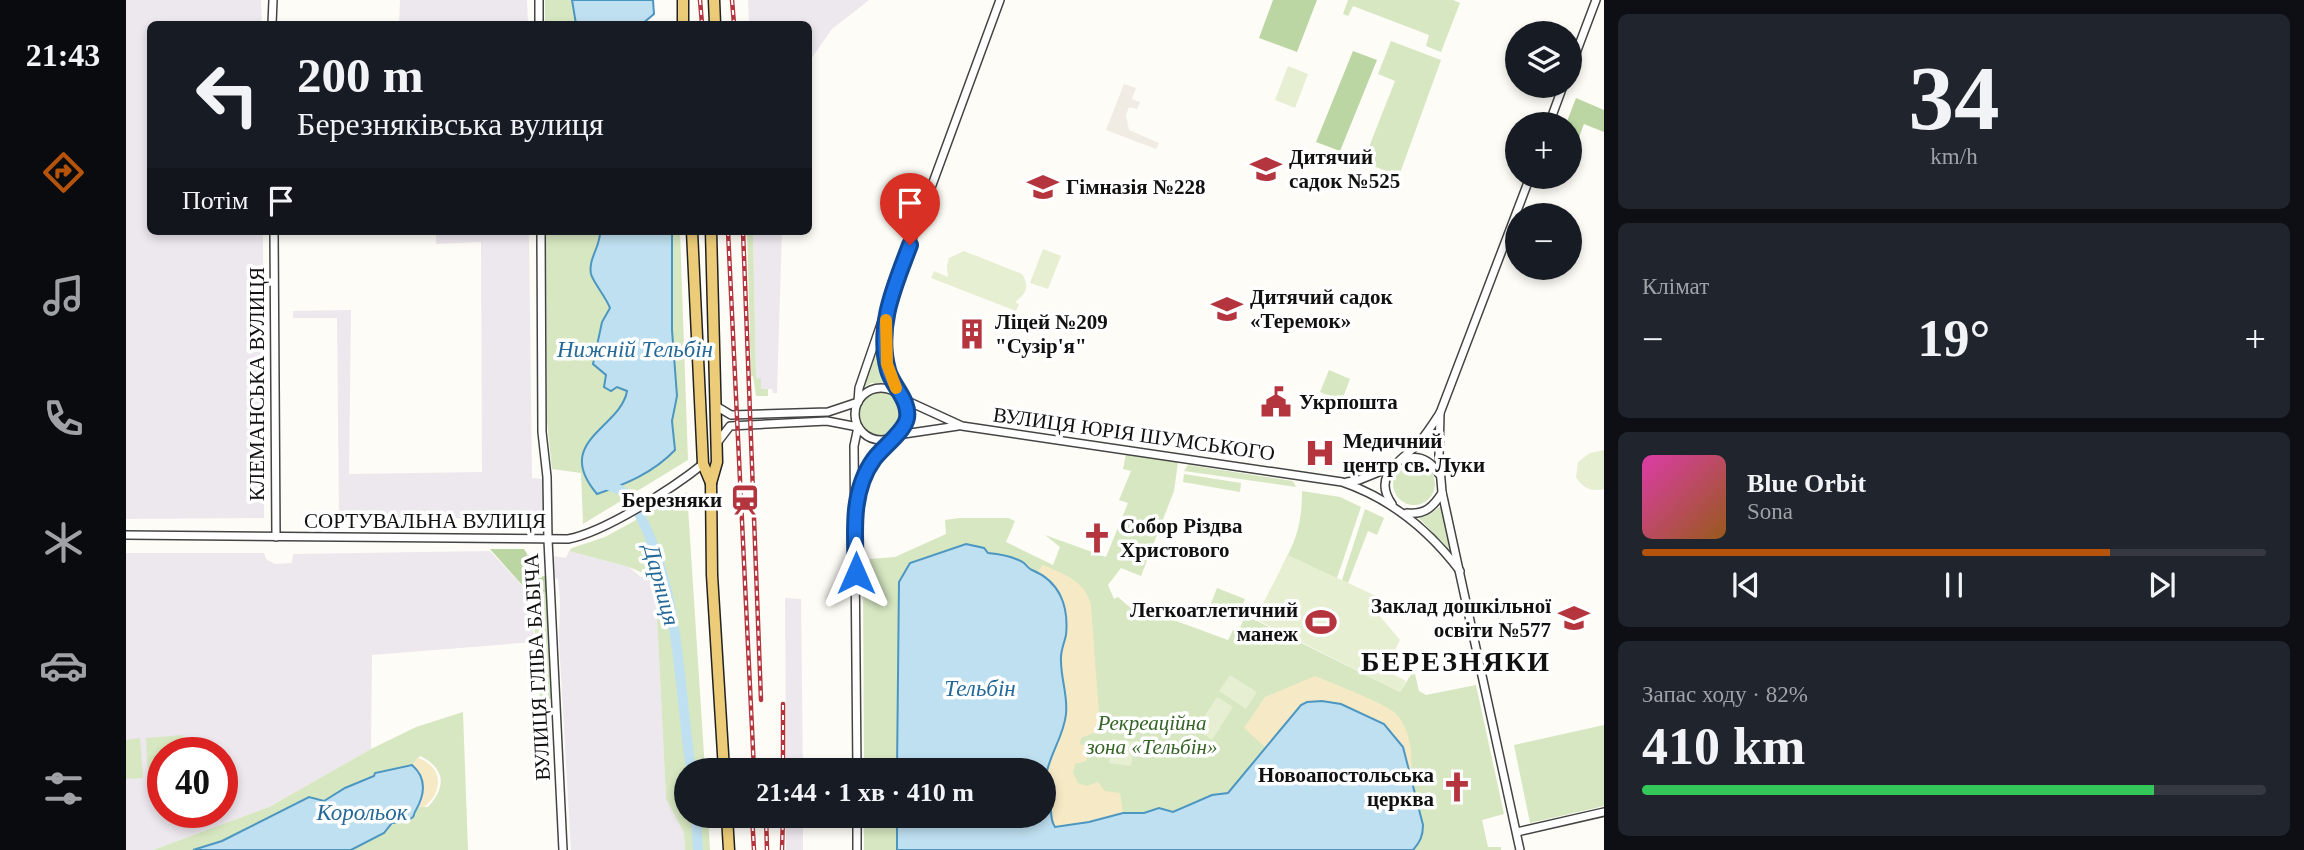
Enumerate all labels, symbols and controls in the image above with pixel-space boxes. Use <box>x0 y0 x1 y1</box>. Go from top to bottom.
map controls <box>1505 21 1582 280</box>
button: layers <box>1505 21 1582 98</box>
text: 21:43 <box>26 37 100 73</box>
text: 200 m <box>297 48 424 103</box>
text: 34 <box>1909 48 2000 149</box>
icon: left <box>182 49 273 140</box>
text: Березняківська вулиця <box>297 106 604 142</box>
button: + <box>1505 112 1582 189</box>
text: km/h <box>1930 144 1978 169</box>
place label: Дитячий садок №525 <box>1289 145 1400 193</box>
icon: directions <box>39 148 88 197</box>
school or university icon: Дитячий садок №525 <box>1249 152 1283 186</box>
school or university icon: Гімназія №228 <box>1026 170 1060 204</box>
pin <box>880 173 940 245</box>
place label: Гімназія №228 <box>1066 175 1206 199</box>
icon: arrive <box>262 182 300 220</box>
icon: arrive <box>891 184 929 222</box>
text: Потім <box>182 186 248 215</box>
button: − <box>1505 203 1582 280</box>
street label: КЛЕМАНСЬКА ВУЛИЦЯ <box>245 267 269 501</box>
icon: music <box>39 271 88 320</box>
text: Клімат <box>1642 274 1709 299</box>
place label: Дитячий садок «Теремок» <box>1250 285 1393 333</box>
school or university icon: Дитячий садок «Теремок» <box>1210 292 1244 326</box>
place label: Ліцей №209 "Сузір'я" <box>995 310 1108 358</box>
text: 19° <box>1918 310 1990 367</box>
building icon: Ліцей №209 "Сузір'я" <box>955 317 989 351</box>
text: − <box>1642 318 1663 360</box>
text: + <box>2245 318 2266 360</box>
water label: Нижній Тельбін <box>556 337 713 362</box>
public building icon: Укрпошта <box>1259 385 1293 419</box>
place label: Укрпошта <box>1299 390 1398 414</box>
icon: phone <box>39 394 88 443</box>
street label: ВУЛИЦЯ ЮРІЯ ШУМСЬКОГО <box>992 402 1276 466</box>
place label: Медичний центр св. Луки <box>1343 429 1485 477</box>
hospital icon: Медичний центр св. Луки <box>1303 436 1337 470</box>
text: Blue Orbit <box>1747 469 1866 498</box>
station icon: Березняки <box>728 483 762 517</box>
place label: Березняки <box>622 488 722 512</box>
text: Sona <box>1747 499 1793 524</box>
street label: СОРТУВАЛЬНА ВУЛИЦЯ <box>304 509 546 533</box>
place label: Собор Різдва Христового <box>1120 514 1243 562</box>
icon: climate <box>39 518 88 567</box>
church icon: Собор Різдва Христового <box>1080 521 1114 555</box>
position arrow <box>819 536 893 610</box>
water label: Дарниця <box>638 540 684 628</box>
street label: ВУЛИЦЯ ГЛІБА БАБІЧА <box>519 552 555 781</box>
icon: previous <box>1727 566 1765 604</box>
icon: pause <box>1935 566 1973 604</box>
icon: next <box>2143 566 2181 604</box>
place label: Заклад дошкільної освіти №577 <box>1371 594 1551 642</box>
place label: Легкоатлетичний манеж <box>1130 598 1299 646</box>
school or university icon: Заклад дошкільної освіти №577 <box>1557 601 1591 635</box>
sports icon: Легкоатлетичний манеж <box>1304 605 1338 639</box>
icon: car <box>39 641 88 690</box>
district label: БЕРЕЗНЯКИ <box>1361 646 1551 677</box>
water label: Тельбін <box>944 676 1016 701</box>
text: Запас ходу · 82% <box>1642 682 1808 707</box>
park label: Рекреаційна зона «Тельбін» <box>1086 711 1217 759</box>
text: 410 km <box>1642 718 1805 775</box>
speed limit sign: 40 <box>147 737 238 828</box>
place label: Новоапостольська церква <box>1258 763 1434 811</box>
icon: filters <box>39 764 88 813</box>
church icon: Новоапостольська церква <box>1440 770 1474 804</box>
text: 21:44 · 1 хв · 410 m <box>756 778 974 807</box>
water label: Корольок <box>315 800 408 825</box>

